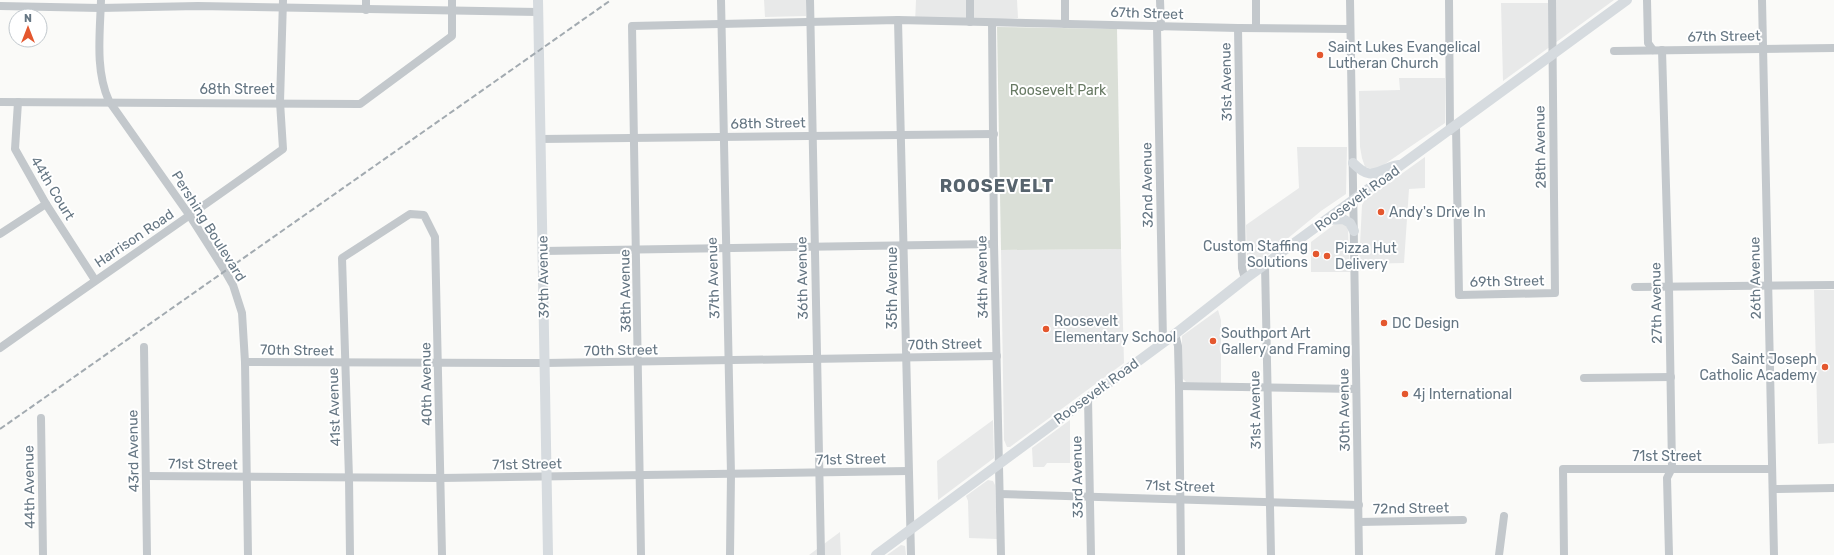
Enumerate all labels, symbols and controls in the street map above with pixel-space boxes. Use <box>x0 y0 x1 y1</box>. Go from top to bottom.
street label: 67th Street <box>1110 4 1184 23</box>
north arrow <box>8 8 48 48</box>
text: N <box>24 12 32 25</box>
street label: 67th Street <box>1687 27 1761 46</box>
place label: Saint Lukes Evangelical Lutheran Church <box>1328 39 1480 72</box>
street label: 31st Avenue <box>1217 42 1236 122</box>
marker: Saint Lukes Evangelical Lutheran Church <box>1315 50 1325 60</box>
street label: 68th Street <box>199 81 275 98</box>
park label: Roosevelt Park <box>1010 82 1107 99</box>
street label: 28th Avenue <box>1531 105 1550 189</box>
street label: 68th Street <box>730 114 806 133</box>
street label: 32nd Avenue <box>1138 142 1157 228</box>
street label: 44th Court <box>27 153 79 224</box>
street label: Roosevelt Road <box>1312 162 1403 235</box>
street label: Pershing Boulevard <box>168 168 249 285</box>
district label: ROOSEVELT <box>940 175 1054 197</box>
place label: Andy's Drive In <box>1389 204 1486 221</box>
street label: Harrison Road <box>91 206 177 271</box>
marker: Andy's Drive In <box>1376 207 1386 217</box>
street label: 39th Avenue <box>534 235 553 319</box>
street label: 34th Avenue <box>973 235 992 319</box>
street label: 36th Avenue <box>793 236 812 320</box>
street label: 26th Avenue <box>1746 236 1765 320</box>
street label: 37th Avenue <box>704 237 723 319</box>
place label: Custom Staffing Solutions <box>1203 238 1308 271</box>
place label: Pizza Hut Delivery <box>1335 240 1397 273</box>
street label: 35th Avenue <box>884 246 901 329</box>
street label: 38th Avenue <box>616 249 635 333</box>
marker: Custom Staffing Solutions <box>1311 249 1321 259</box>
marker: Pizza Hut Delivery <box>1322 251 1332 261</box>
street label: 27th Avenue <box>1647 262 1666 344</box>
street label: 69th Street <box>1470 272 1545 291</box>
place label: Roosevelt Elementary School <box>1054 313 1176 346</box>
place label: DC Design <box>1392 315 1459 332</box>
marker: DC Design <box>1379 318 1389 328</box>
marker: Roosevelt Elementary School <box>1041 324 1051 334</box>
place label: Southport Art Gallery and Framing <box>1221 325 1351 358</box>
street label: 70th Street <box>908 335 983 354</box>
marker: Southport Art Gallery and Framing <box>1208 336 1218 346</box>
street label: 70th Street <box>260 341 335 360</box>
street label: 70th Street <box>584 341 659 360</box>
street label: 40th Avenue <box>417 342 436 426</box>
place label: Saint Joseph Catholic Academy <box>1700 351 1817 384</box>
street label: Roosevelt Road <box>1051 355 1142 428</box>
marker: Saint Joseph Catholic Academy <box>1820 362 1830 372</box>
street label: 41st Avenue <box>325 367 344 447</box>
street label: 30th Avenue <box>1335 368 1354 452</box>
street label: 31st Avenue <box>1246 370 1265 450</box>
place label: 4j International <box>1413 386 1512 403</box>
marker: 4j International <box>1400 389 1410 399</box>
street label: 43rd Avenue <box>124 409 143 492</box>
street label: 33rd Avenue <box>1068 435 1087 518</box>
street label: 44th Avenue <box>20 445 39 529</box>
street label: 71st Street <box>1632 448 1702 465</box>
street label: 71st Street <box>816 450 887 469</box>
street label: 71st Street <box>168 455 238 474</box>
street label: 71st Street <box>492 455 563 474</box>
street label: 71st Street <box>1145 477 1216 496</box>
street label: 72nd Street <box>1373 499 1450 518</box>

